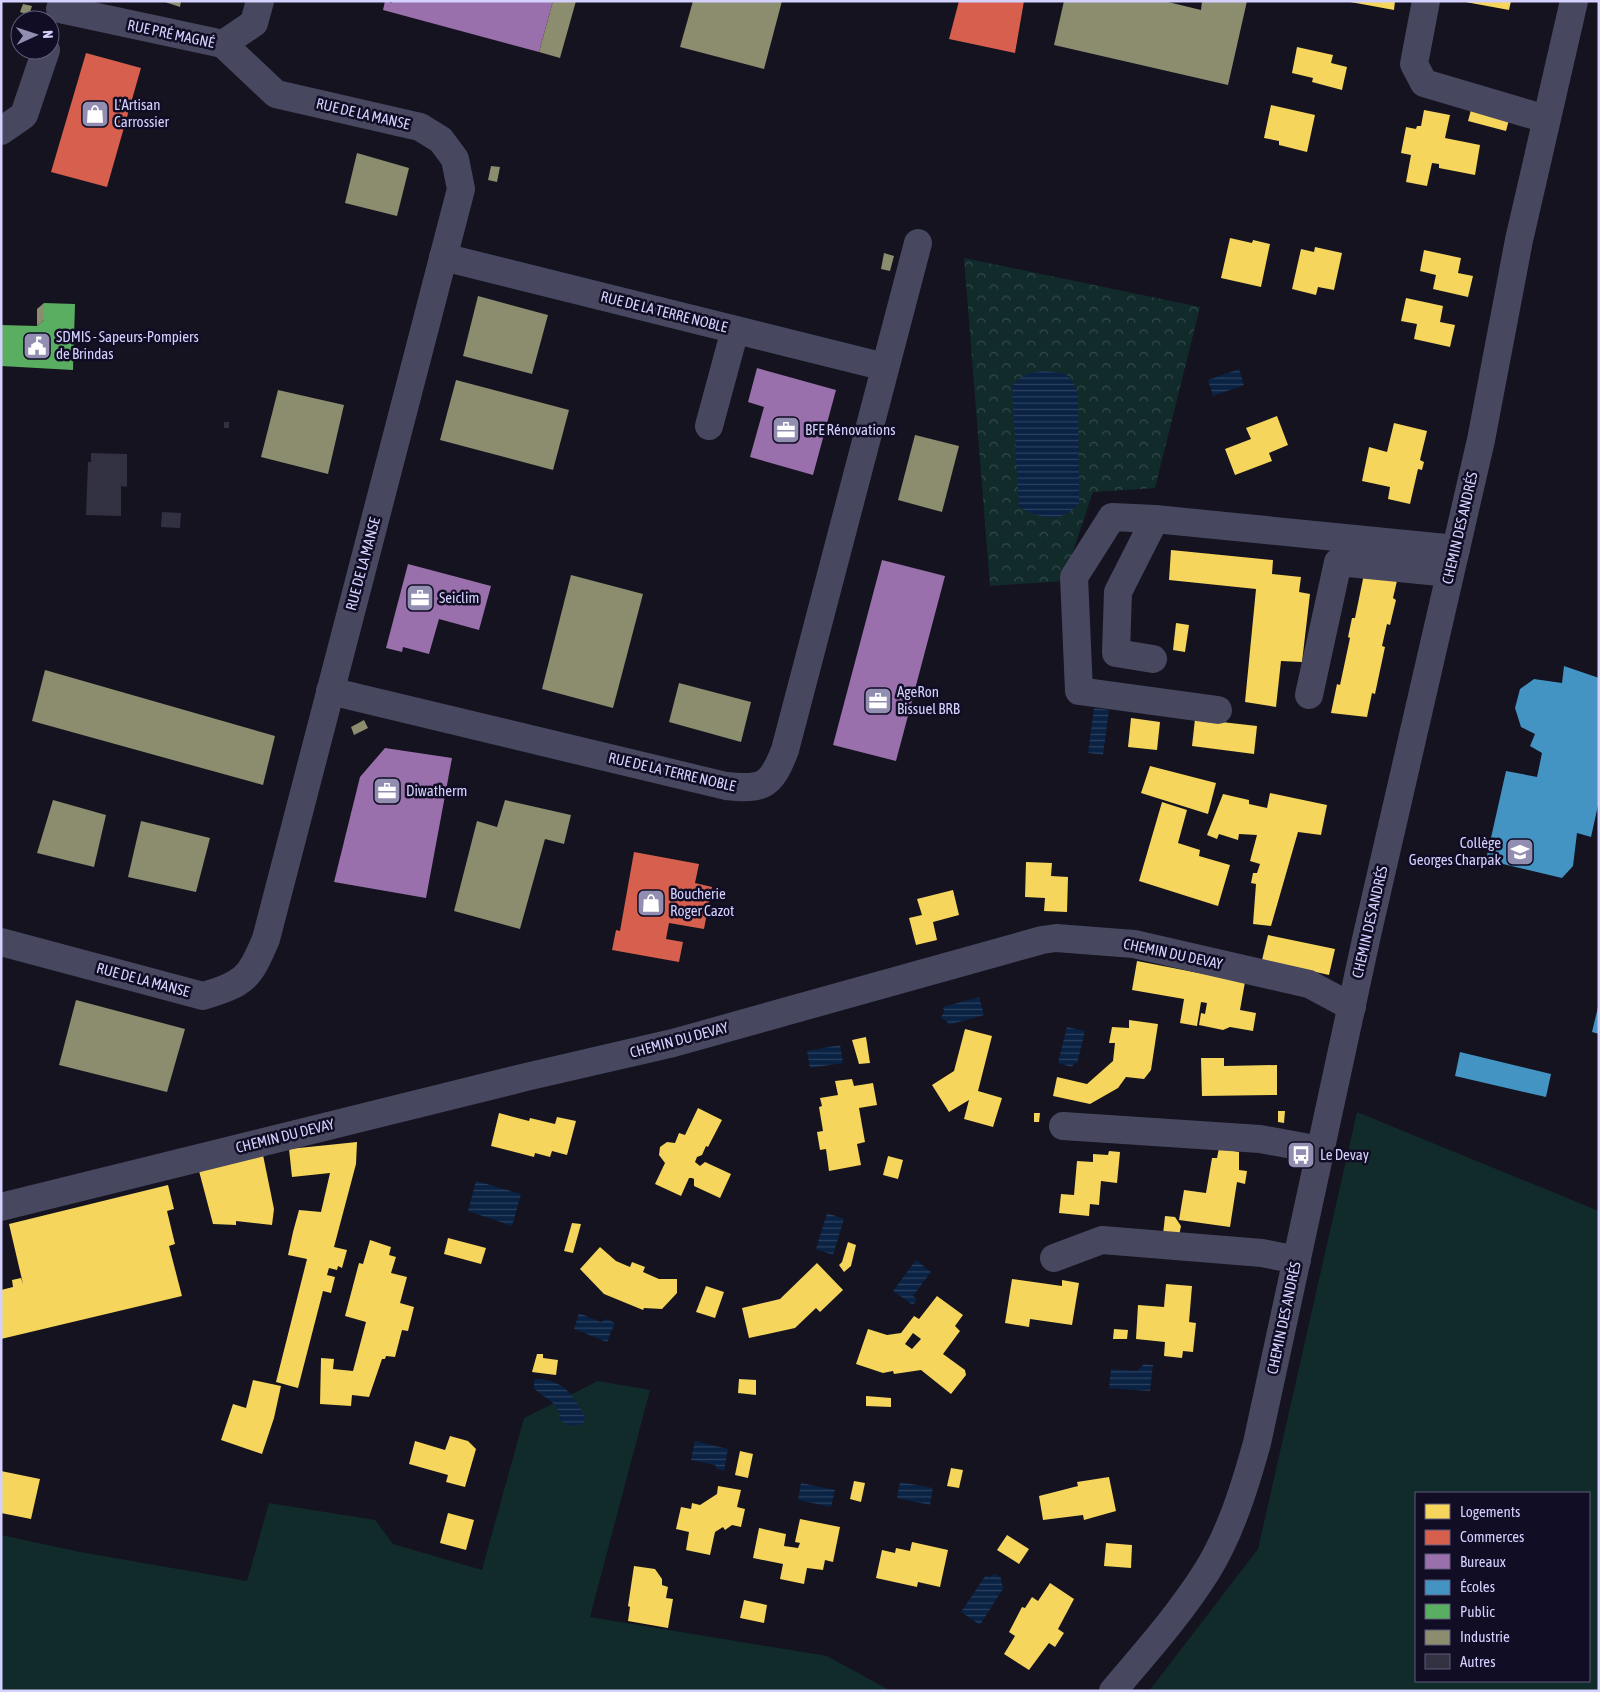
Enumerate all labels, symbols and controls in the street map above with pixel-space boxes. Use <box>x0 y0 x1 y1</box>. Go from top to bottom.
north arrow <box>10 10 60 60</box>
street label: RUE PRÉ MAGNÉ <box>126 16 217 51</box>
text: N <box>40 30 56 39</box>
street label: RUE DE LA MANSE <box>315 94 412 133</box>
place label: L'Artisan Carrossier <box>114 96 169 130</box>
shop icon: L'Artisan Carrossier <box>80 99 110 129</box>
street label: RUE DE LA TERRE NOBLE <box>599 288 730 336</box>
place label: SDMIS - Sapeurs-Pompiers de Brindas <box>56 328 199 362</box>
public building icon: SDMIS - Sapeurs-Pompiers de Brindas <box>22 331 52 361</box>
office icon: BFE Rénovations <box>771 415 801 445</box>
place label: BFE Rénovations <box>805 421 895 438</box>
street label: CHEMIN DES ANDRÉS <box>1438 470 1481 586</box>
street label: RUE DE LA MANSE <box>342 515 383 612</box>
office icon: Seiclim <box>405 583 435 613</box>
place label: Seiclim <box>439 589 479 606</box>
place label: AgeRon Bissuel BRB <box>897 683 960 717</box>
office icon: AgeRon Bissuel BRB <box>863 686 893 716</box>
street label: RUE DE LA TERRE NOBLE <box>607 749 738 795</box>
office icon: Diwatherm <box>372 776 402 806</box>
place label: Diwatherm <box>406 782 467 799</box>
place label: Collège Georges Charpak <box>1409 834 1501 868</box>
school or university icon: Collège Georges Charpak <box>1505 837 1535 867</box>
street label: CHEMIN DES ANDRÉS <box>1348 864 1391 980</box>
place label: Boucherie Roger Cazot <box>670 885 734 919</box>
shop icon: Boucherie Roger Cazot <box>636 888 666 918</box>
street label: CHEMIN DU DEVAY <box>1122 935 1225 972</box>
street label: RUE DE LA MANSE <box>95 959 192 1000</box>
street label: CHEMIN DU DEVAY <box>628 1018 730 1061</box>
street label: CHEMIN DU DEVAY <box>234 1115 336 1156</box>
bus stop icon: Le Devay <box>1286 1140 1316 1170</box>
place label: Le Devay <box>1320 1146 1369 1163</box>
street label: CHEMIN DES ANDRÉS <box>1263 1260 1304 1376</box>
legend <box>1415 1492 1590 1682</box>
text: Logements <box>1460 1503 1520 1520</box>
text: Commerces <box>1460 1528 1524 1545</box>
text: Bureaux <box>1460 1553 1506 1570</box>
text: Écoles <box>1460 1578 1495 1595</box>
text: Public <box>1460 1603 1495 1620</box>
text: Industrie <box>1460 1628 1510 1645</box>
text: Autres <box>1460 1653 1495 1670</box>

